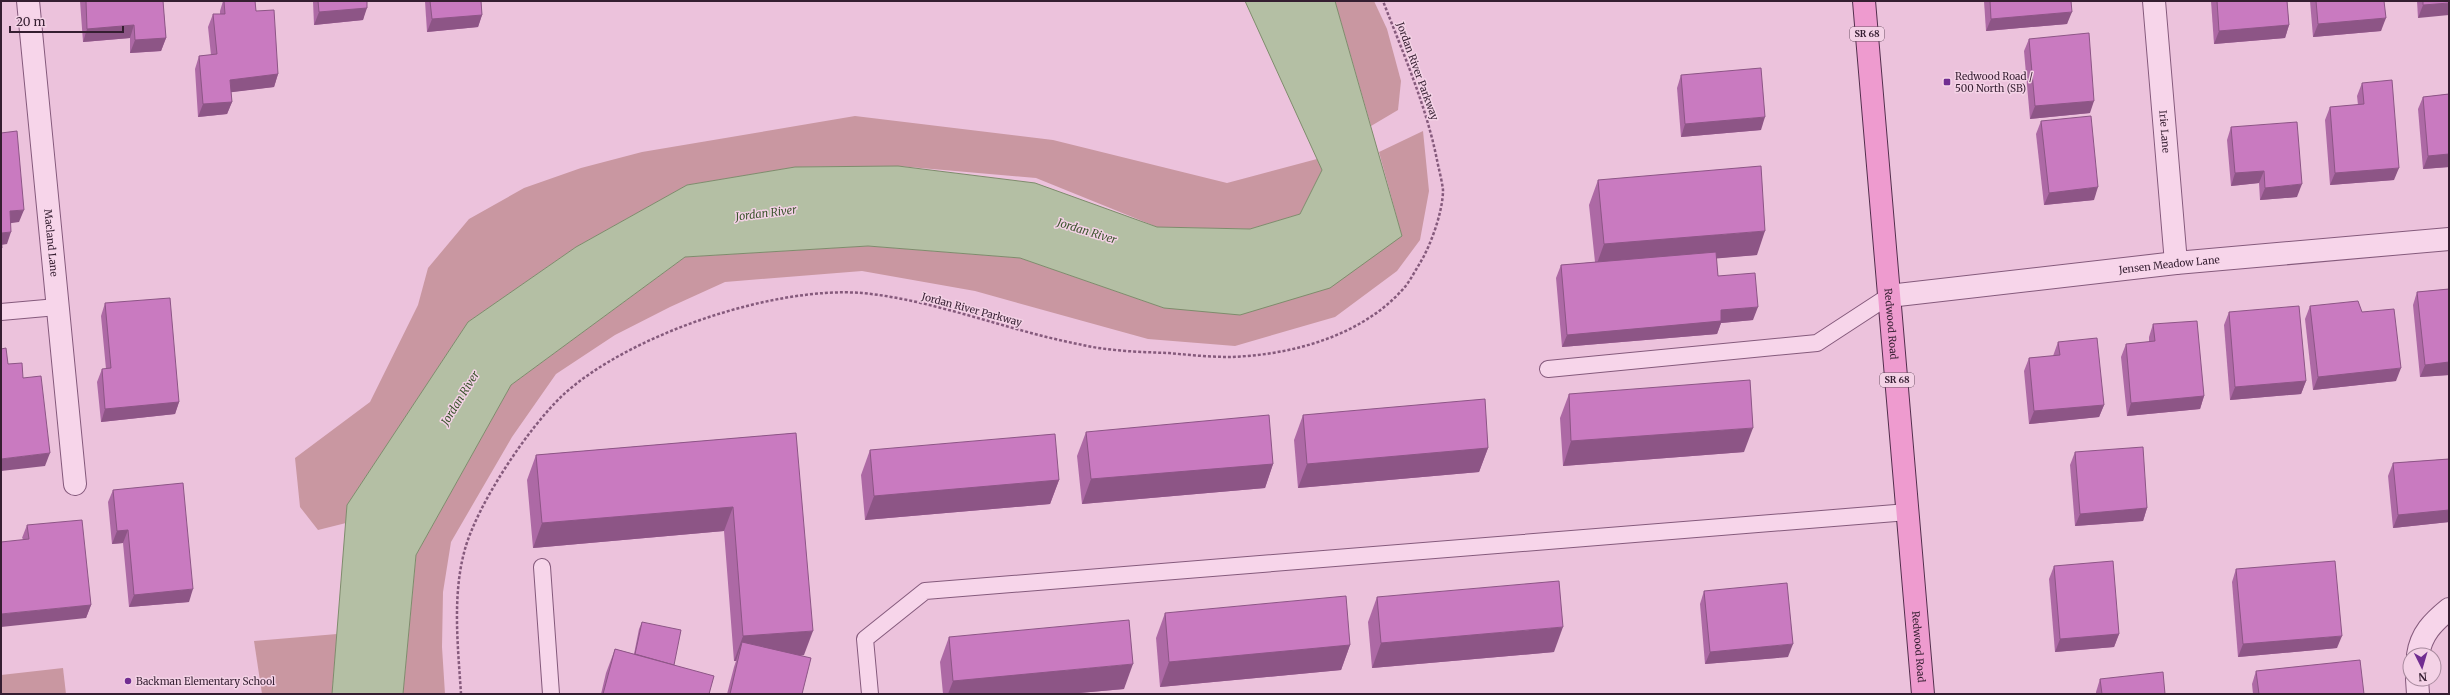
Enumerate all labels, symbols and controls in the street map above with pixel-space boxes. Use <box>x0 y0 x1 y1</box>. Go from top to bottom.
scale bar <box>10 8 123 34</box>
text: 20 m <box>16 14 45 29</box>
street label: Jordan River Parkway <box>1393 19 1441 122</box>
road number: SR 68 <box>1850 27 1884 41</box>
place label: Redwood Road / 500 North (SB) <box>1955 70 2033 95</box>
marker: Redwood Road / 500 North (SB) <box>1942 77 1952 87</box>
street label: Irie Lane <box>2156 110 2173 153</box>
water label: Jordan River <box>734 202 798 224</box>
street label: Macland Lane <box>41 209 61 277</box>
water label: Jordan River <box>1055 215 1119 247</box>
street label: Jensen Meadow Lane <box>2117 253 2220 277</box>
street label: Redwood Road <box>1881 288 1901 360</box>
street label: Jordan River Parkway <box>919 290 1024 329</box>
water label: Jordan River <box>437 368 482 429</box>
road number: SR 68 <box>1880 373 1914 387</box>
street label: Redwood Road <box>1909 610 1928 683</box>
north arrow <box>2402 647 2442 687</box>
text: N <box>2418 670 2428 684</box>
place label: Backman Elementary School <box>136 675 275 688</box>
marker: Backman Elementary School <box>123 676 133 686</box>

